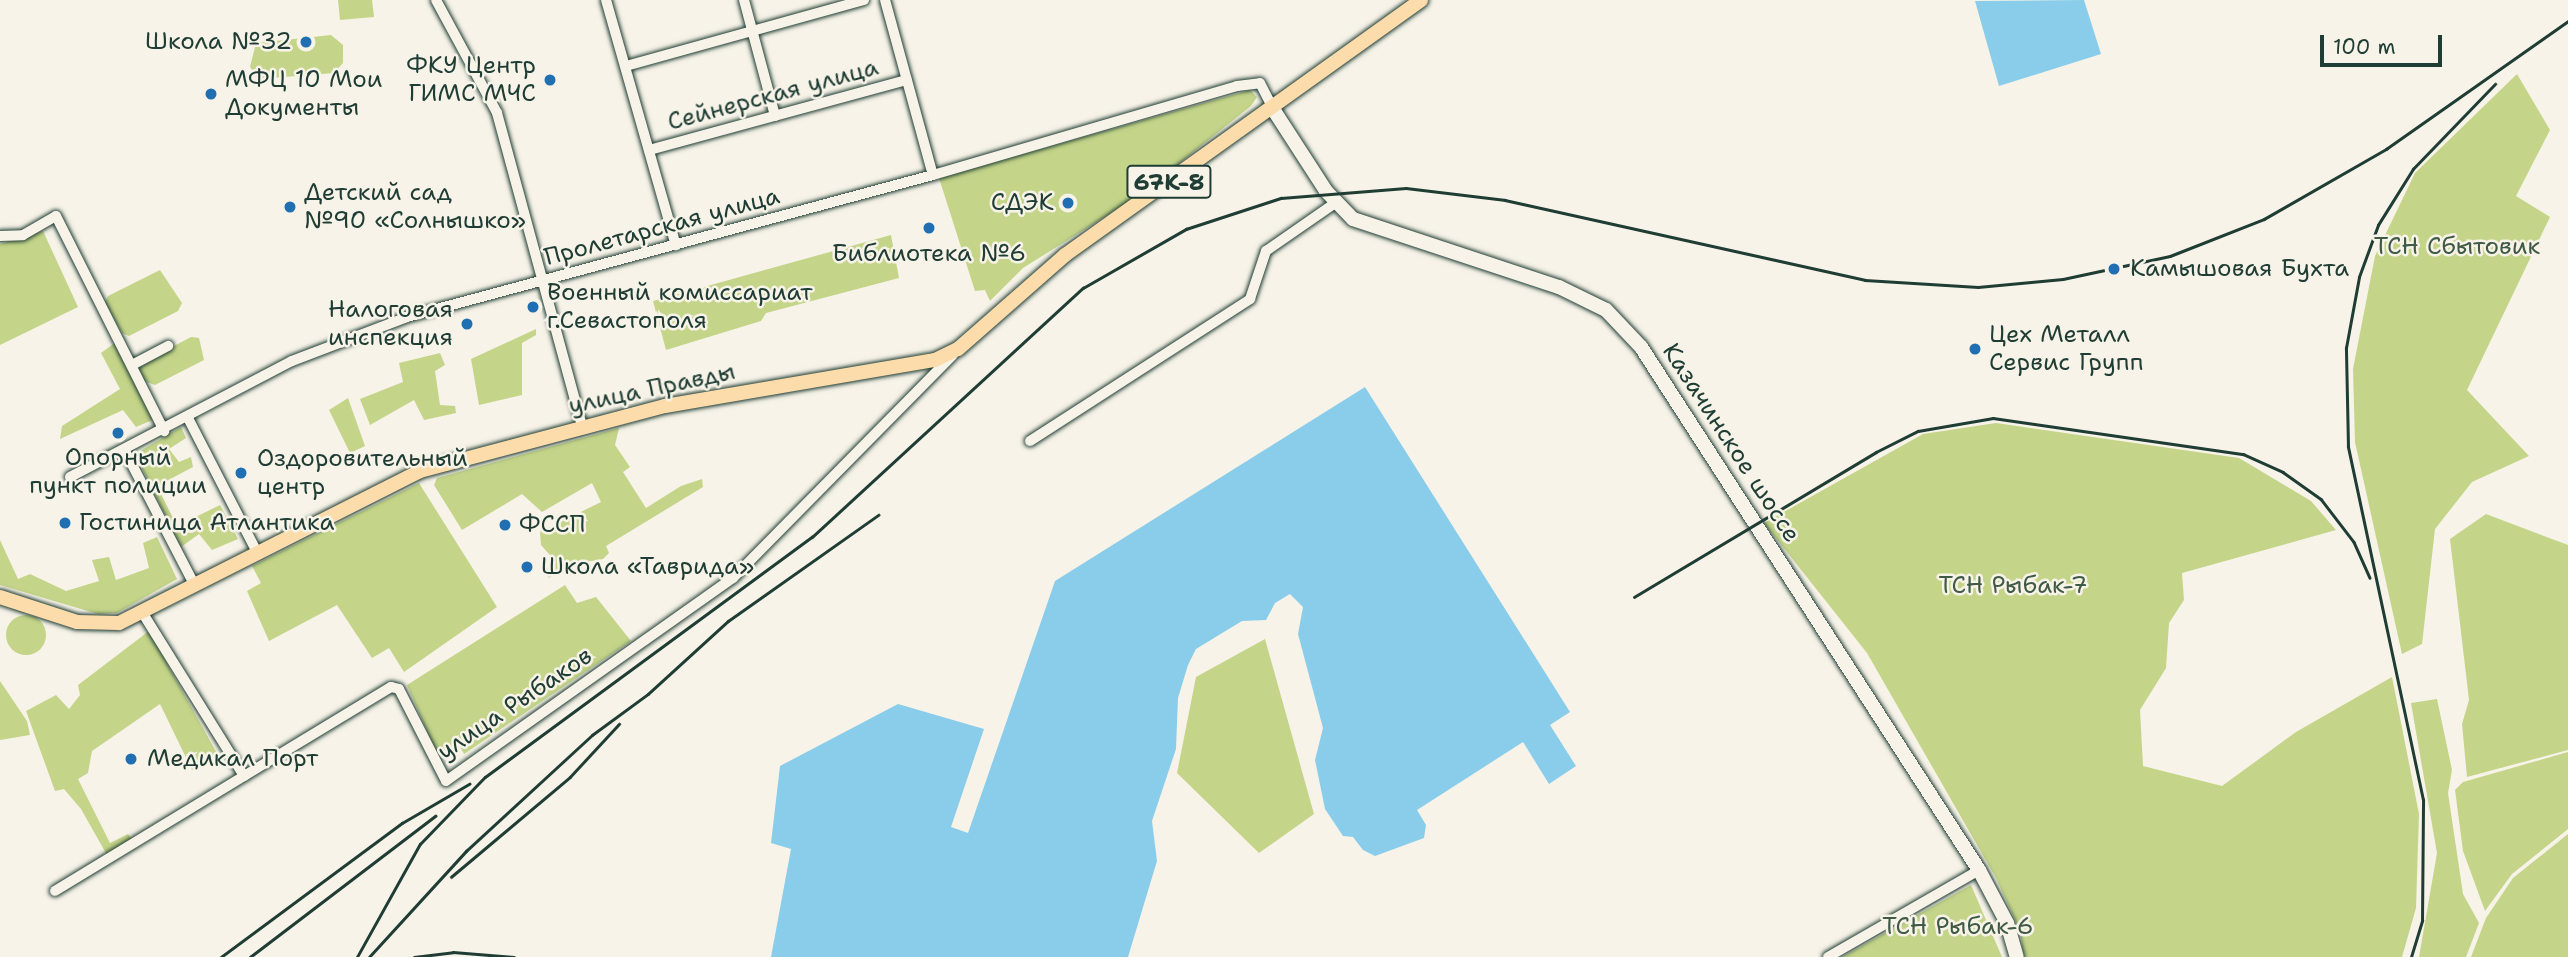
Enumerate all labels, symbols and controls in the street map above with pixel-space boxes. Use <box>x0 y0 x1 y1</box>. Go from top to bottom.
scale bar <box>2323 21 2446 65</box>
place label: Школа №32 <box>145 28 292 56</box>
text: 100 m <box>2333 33 2396 61</box>
marker: Школа №32 <box>298 34 314 50</box>
place label: ФКУ Центр ГИМС МЧС <box>406 52 536 108</box>
street label: Сейнерская улица <box>664 53 882 137</box>
place label: МФЦ 10 Мои Документы <box>225 66 382 122</box>
marker: ФКУ Центр ГИМС МЧС <box>542 72 558 88</box>
marker: МФЦ 10 Мои Документы <box>203 86 219 102</box>
road number: 67К-8 <box>1125 162 1213 202</box>
place label: Детский сад №90 «Солнышко» <box>304 179 526 235</box>
street label: Пролетарская улица <box>541 182 783 272</box>
place label: СДЭК <box>991 189 1054 217</box>
marker: СДЭК <box>1060 195 1076 211</box>
marker: Детский сад №90 «Солнышко» <box>282 199 298 215</box>
marker: Библиотека №6 <box>921 220 937 236</box>
park label: ТСН Сбытовик <box>2374 233 2540 261</box>
place label: Библиотека №6 <box>832 240 1026 268</box>
place label: Камышовая Бухта <box>2130 255 2349 283</box>
marker: Камышовая Бухта <box>2104 259 2124 279</box>
place label: Военный комиссариат г.Севастополя <box>547 279 813 335</box>
place label: Налоговая инспекция <box>328 296 453 352</box>
marker: Военный комиссариат г.Севастополя <box>525 299 541 315</box>
marker: Налоговая инспекция <box>459 316 475 332</box>
place label: Цех Металл Сервис Групп <box>1989 321 2143 377</box>
street label: Казачинское шоссе <box>1656 338 1806 548</box>
marker: Цех Металл Сервис Групп <box>1967 341 1983 357</box>
street label: улица Правды <box>566 357 738 421</box>
marker: Опорный пункт полиции <box>110 425 126 441</box>
place label: Опорный пункт полиции <box>29 444 207 500</box>
place label: Оздоровительный центр <box>257 445 468 501</box>
marker: Оздоровительный центр <box>231 463 251 483</box>
place label: Гостиница Атлантика <box>79 509 334 537</box>
place label: ФССП <box>519 511 585 539</box>
marker: Гостиница Атлантика <box>57 515 73 531</box>
marker: ФССП <box>497 517 513 533</box>
place label: Школа «Таврида» <box>541 553 754 581</box>
marker: Школа «Таврида» <box>519 559 535 575</box>
park label: ТСН Рыбак-7 <box>1938 572 2088 600</box>
street label: улица Рыбаков <box>432 642 598 766</box>
place label: Медикал Порт <box>147 745 318 773</box>
marker: Медикал Порт <box>121 749 141 769</box>
park label: ТСН Рыбак-6 <box>1882 913 2034 941</box>

